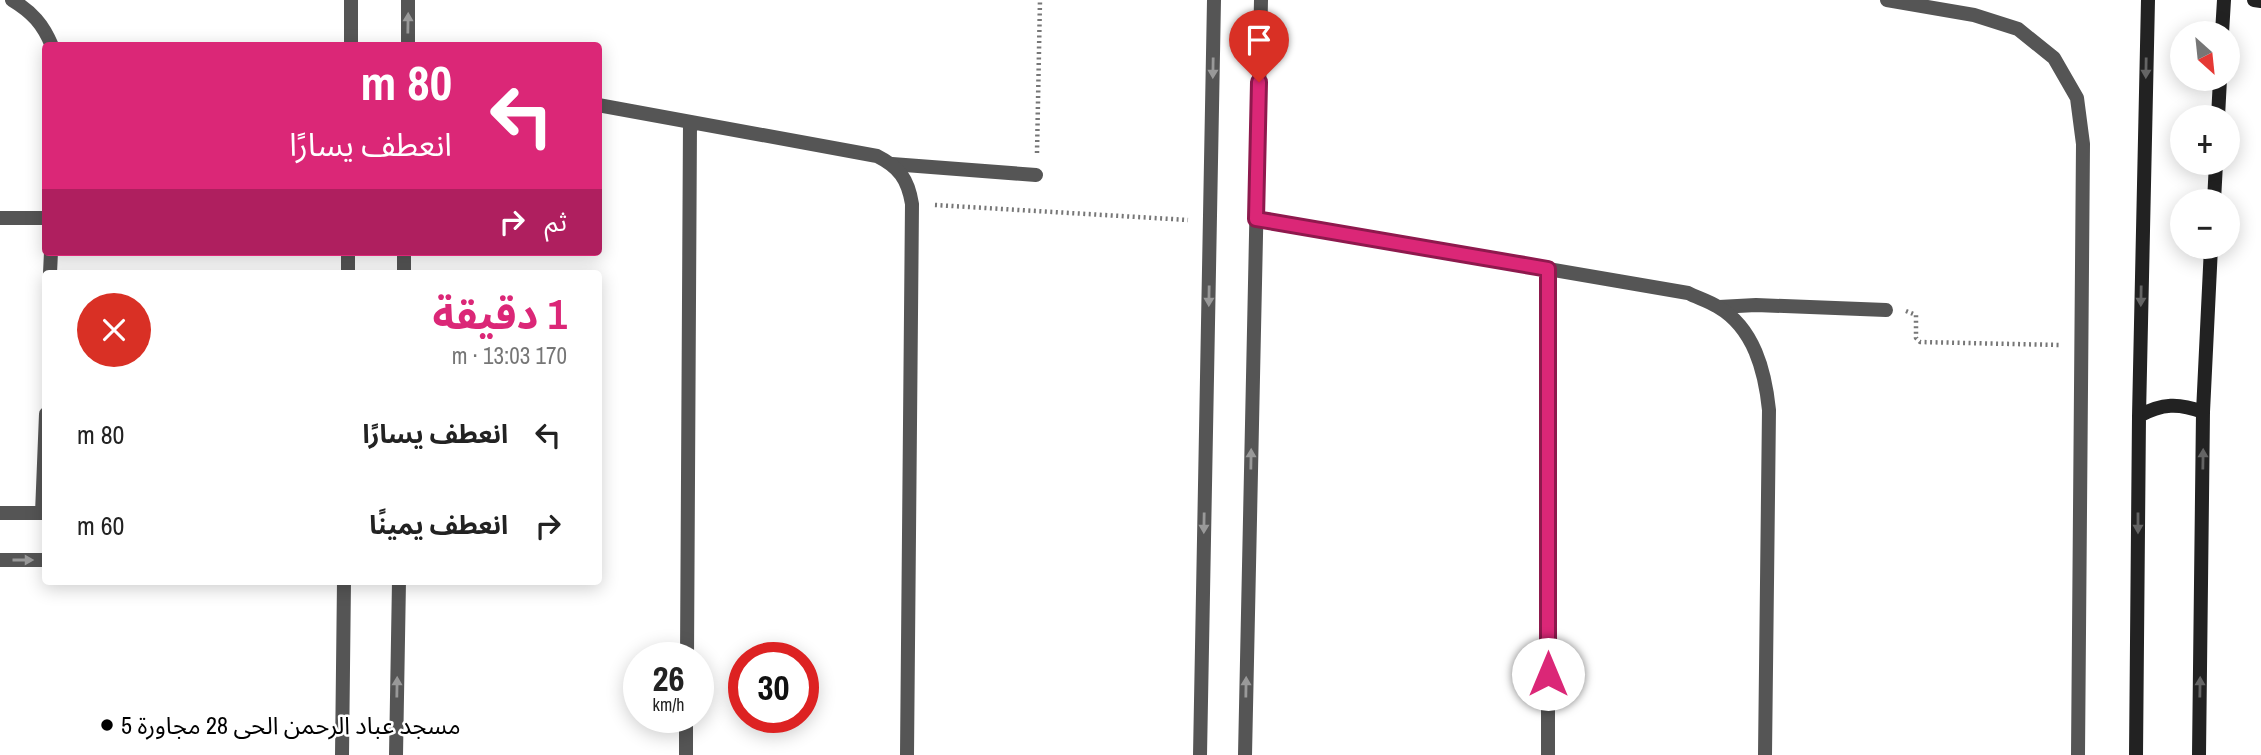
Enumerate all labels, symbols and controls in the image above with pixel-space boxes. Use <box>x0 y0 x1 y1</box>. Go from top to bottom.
pin <box>1229 10 1289 82</box>
one-way arrow <box>402 12 414 34</box>
icon: arrive <box>1240 21 1278 59</box>
north arrow <box>2170 21 2240 91</box>
map controls <box>2170 21 2240 259</box>
text: 80 m <box>360 49 452 115</box>
one-way arrow <box>1207 57 1219 79</box>
one-way arrow <box>2140 57 2152 79</box>
icon: left <box>476 70 567 161</box>
button: + <box>2170 105 2240 175</box>
text: انعطف يسارًا <box>289 123 452 166</box>
button: − <box>2170 189 2240 259</box>
icon: right <box>493 203 531 241</box>
text: ثم <box>545 204 567 239</box>
one-way arrow <box>1203 285 1214 307</box>
one-way arrow <box>2136 285 2147 307</box>
text: 1 دقيقة <box>433 286 567 342</box>
button: close <box>77 293 151 367</box>
text: 170 m · 13:03 <box>452 340 567 371</box>
text: انعطف يسارًا <box>362 416 508 451</box>
icon: left <box>529 416 567 454</box>
text: 80 m <box>77 417 124 452</box>
one-way arrow <box>1245 448 1257 470</box>
one-way arrow <box>2197 448 2208 470</box>
text: انعطف يمينًا <box>369 507 508 542</box>
icon: right <box>529 507 567 545</box>
text: 60 m <box>77 508 124 543</box>
one-way arrow <box>1199 512 1210 534</box>
one-way arrow <box>2132 512 2144 534</box>
one-way arrow <box>12 554 34 566</box>
position arrow <box>1511 637 1585 711</box>
speed limit sign: 30 <box>728 642 819 733</box>
text: 26 <box>653 655 684 702</box>
one-way arrow <box>391 676 403 698</box>
one-way arrow <box>1241 676 1252 698</box>
one-way arrow <box>2194 676 2206 698</box>
text: km/h <box>653 692 685 717</box>
place label: مسجد عباد الرحمن الحى 28 مجاورة 5 <box>121 709 461 741</box>
marker: مسجد عباد الرحمن الحى 28 مجاورة 5 <box>99 717 115 733</box>

